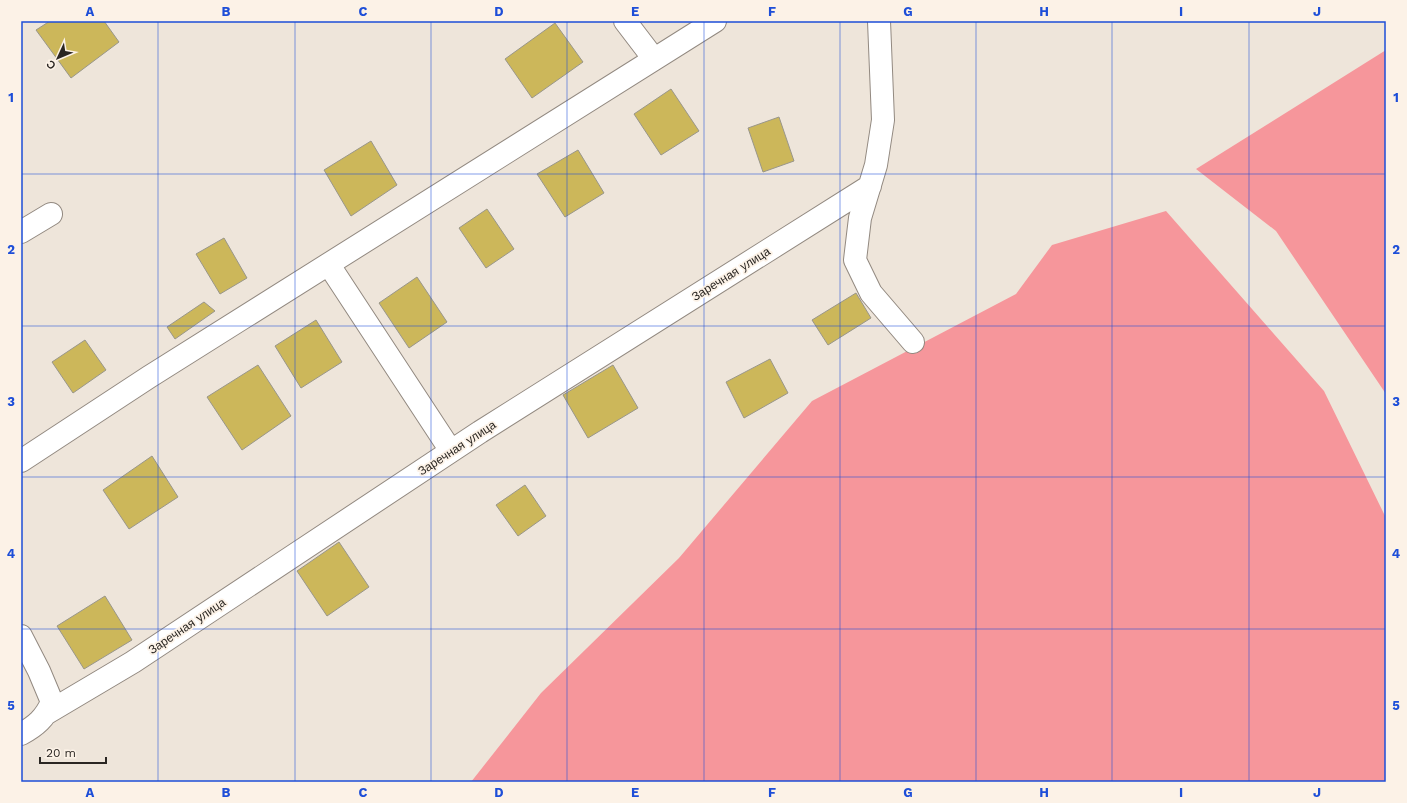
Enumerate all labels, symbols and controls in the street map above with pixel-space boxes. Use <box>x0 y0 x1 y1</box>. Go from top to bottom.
text: A <box>86 4 95 19</box>
text: B <box>222 4 231 19</box>
text: C <box>359 4 368 19</box>
text: D <box>494 4 504 19</box>
text: E <box>631 4 639 19</box>
text: F <box>768 4 776 19</box>
text: G <box>903 4 913 19</box>
text: H <box>1039 4 1049 19</box>
text: I <box>1179 4 1183 19</box>
text: J <box>1313 4 1321 19</box>
north arrow <box>38 38 78 78</box>
text: С <box>44 57 59 72</box>
text: 1 <box>8 90 14 105</box>
text: 1 <box>1393 90 1399 105</box>
text: 2 <box>7 242 15 257</box>
text: 2 <box>1392 242 1400 257</box>
street label: Заречная улица <box>689 244 773 304</box>
text: 3 <box>7 394 15 409</box>
text: 3 <box>1392 394 1400 409</box>
street label: Заречная улица <box>415 417 499 478</box>
text: 4 <box>7 546 16 561</box>
text: 4 <box>1392 546 1401 561</box>
street label: Заречная улица <box>146 595 228 657</box>
text: 5 <box>7 698 15 713</box>
text: 5 <box>1392 698 1400 713</box>
scale bar <box>40 739 106 765</box>
text: 20 m <box>46 746 76 760</box>
text: A <box>86 785 95 800</box>
text: B <box>222 785 231 800</box>
text: C <box>359 785 368 800</box>
text: D <box>494 785 504 800</box>
text: E <box>631 785 639 800</box>
text: F <box>768 785 776 800</box>
text: G <box>903 785 913 800</box>
text: H <box>1039 785 1049 800</box>
text: I <box>1179 785 1183 800</box>
text: J <box>1313 785 1321 800</box>

